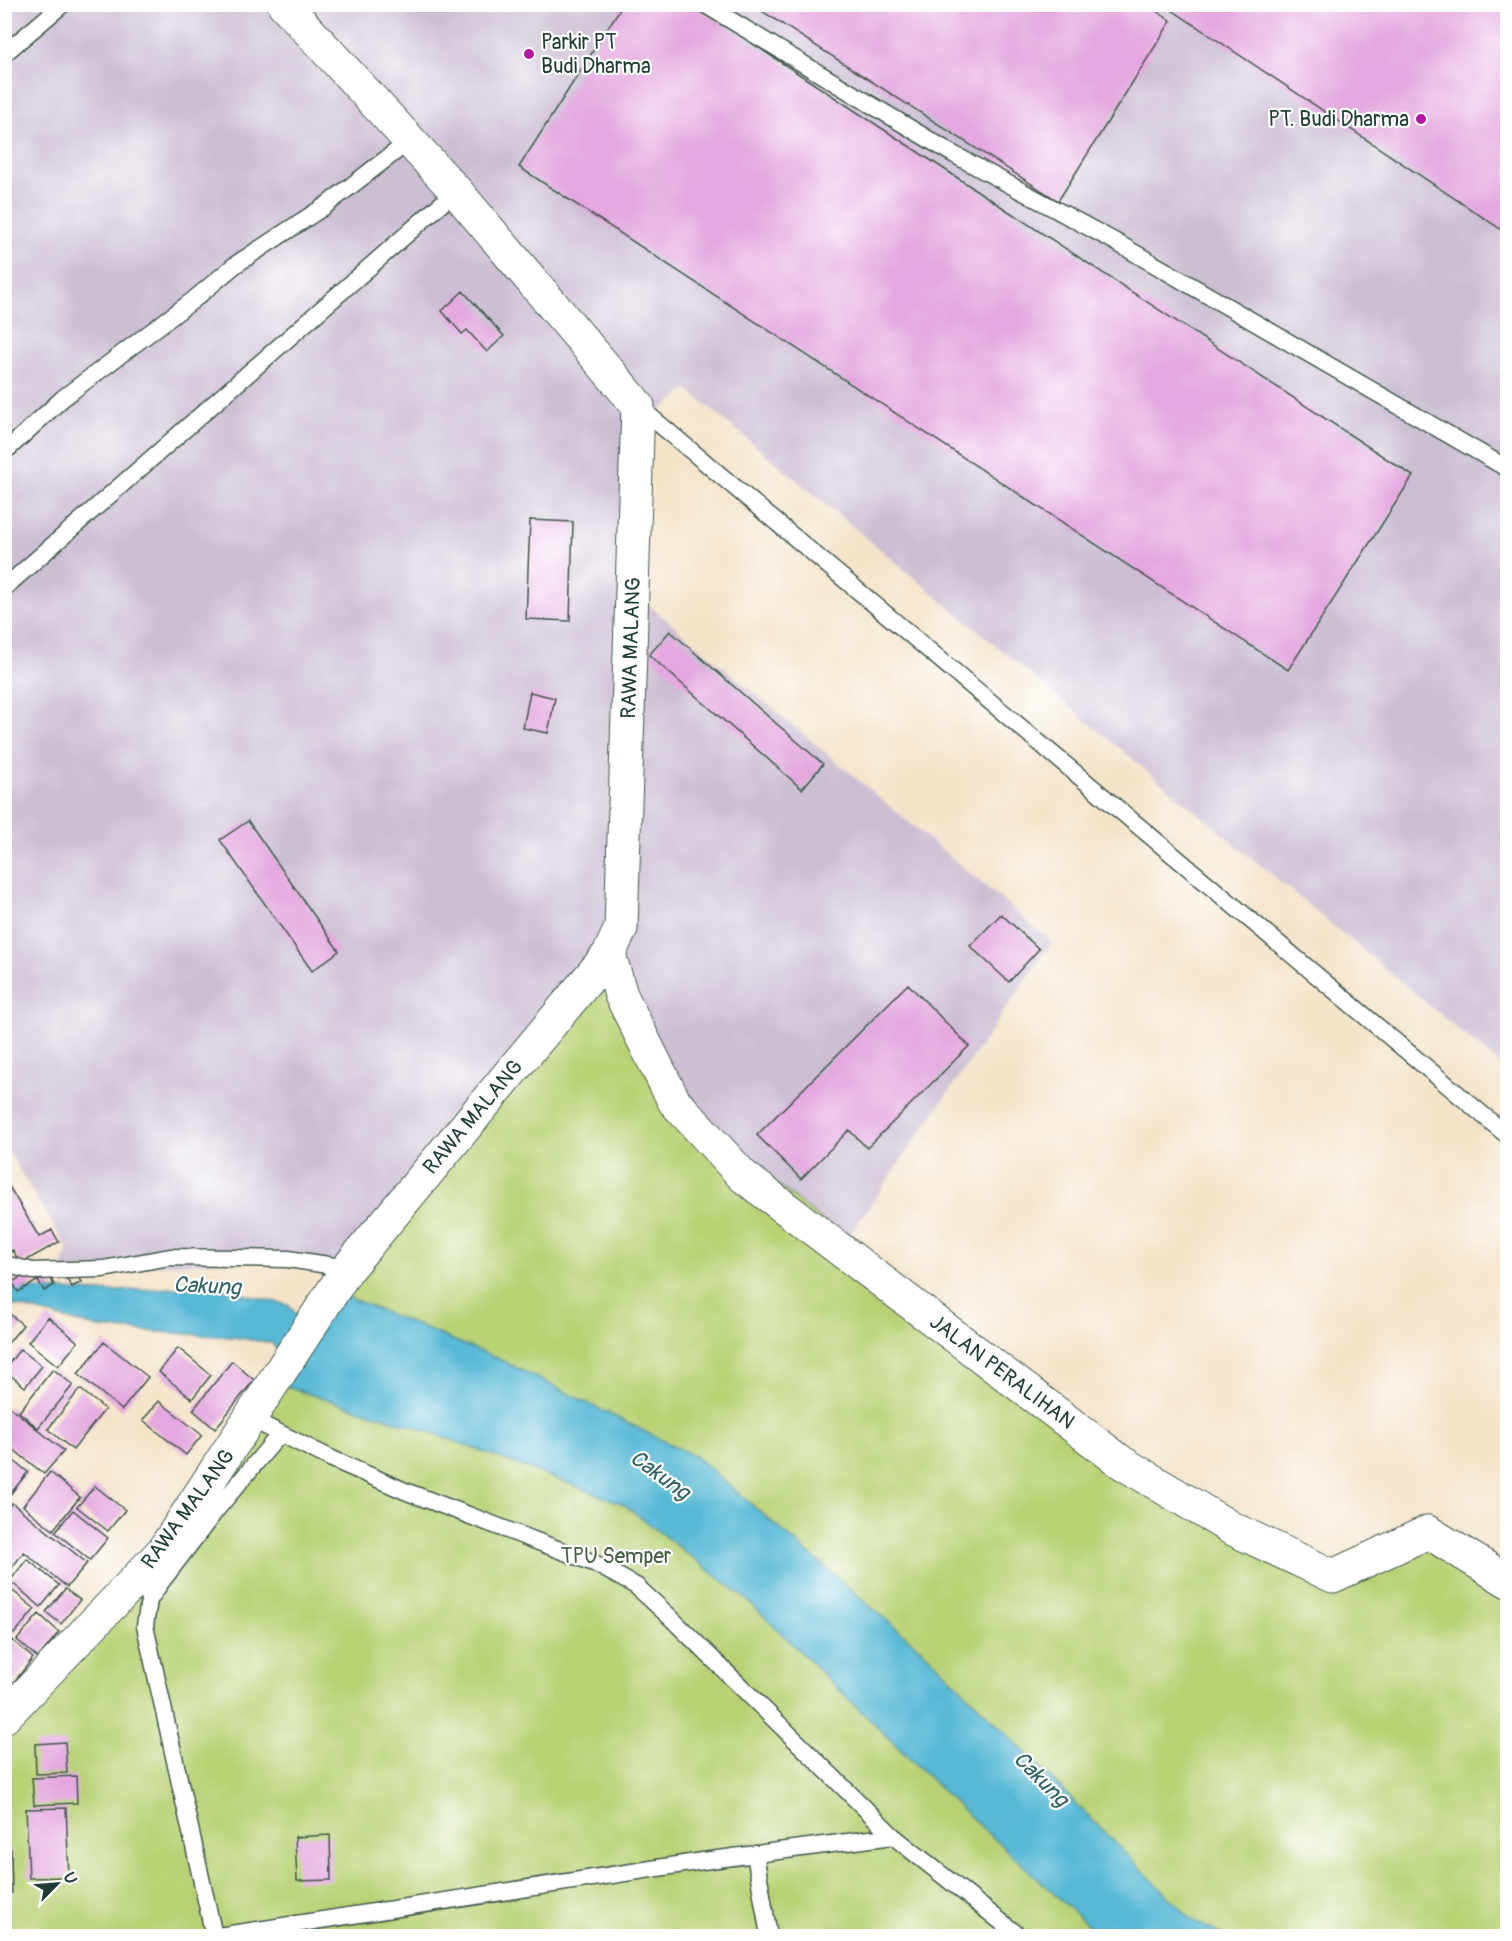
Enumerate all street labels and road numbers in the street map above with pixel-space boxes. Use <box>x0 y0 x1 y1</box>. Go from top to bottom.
street label: RAWA MALANG <box>615 577 647 719</box>
street label: RAWA MALANG <box>417 1054 529 1180</box>
street label: JALAN PERALIHAN <box>924 1309 1080 1435</box>
street label: RAWA MALANG <box>135 1444 241 1574</box>

